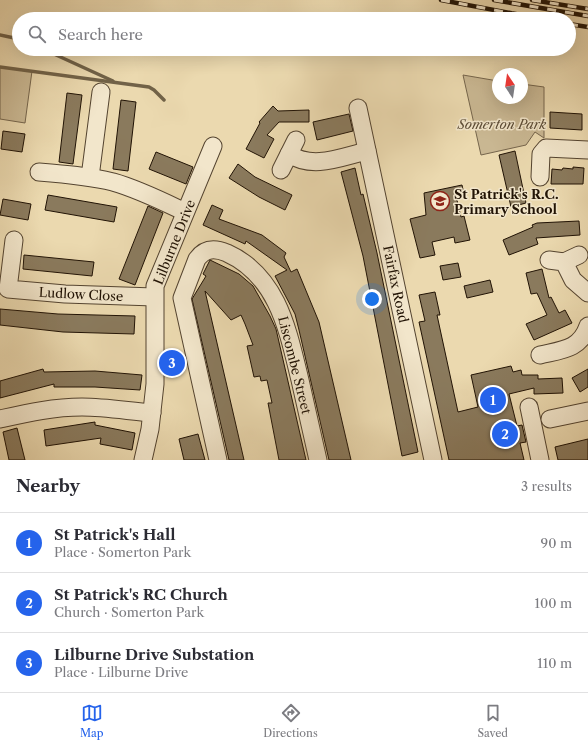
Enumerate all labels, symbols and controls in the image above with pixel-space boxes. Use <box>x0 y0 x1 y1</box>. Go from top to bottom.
search box <box>12 12 576 56</box>
icon: search <box>26 23 48 45</box>
text: Search here <box>58 25 143 44</box>
north arrow <box>492 68 528 104</box>
park label: Somerton Park <box>457 116 546 132</box>
place label: St Patrick's R.C. Primary School <box>454 186 559 217</box>
school or university icon: St Patrick's R.C. Primary School <box>429 190 451 212</box>
street label: Lilburne Drive <box>150 197 198 287</box>
street label: Fairfax Road <box>380 244 412 324</box>
street label: Ludlow Close <box>38 284 124 304</box>
your location <box>362 289 382 309</box>
street label: Liscombe Street <box>275 314 315 416</box>
pin: 3 <box>159 348 185 378</box>
pin: 1 <box>480 385 506 415</box>
pin: 2 <box>492 419 518 449</box>
text: Nearby <box>16 476 80 496</box>
text: 3 results <box>521 478 572 494</box>
text: St Patrick's Hall <box>54 525 176 544</box>
text: 1 <box>26 535 32 551</box>
text: 90 m <box>541 535 572 551</box>
text: Place · Somerton Park <box>54 544 191 560</box>
text: St Patrick's RC Church <box>54 585 228 604</box>
text: 2 <box>25 595 33 611</box>
text: 100 m <box>534 595 572 611</box>
text: Church · Somerton Park <box>54 604 204 620</box>
text: Lilburne Drive Substation <box>54 645 254 664</box>
text: 3 <box>25 655 33 671</box>
text: 110 m <box>537 655 572 671</box>
text: Place · Lilburne Drive <box>54 664 188 680</box>
tab: Map <box>80 702 104 740</box>
tab: Directions <box>263 702 318 740</box>
tab: Saved <box>478 702 508 740</box>

